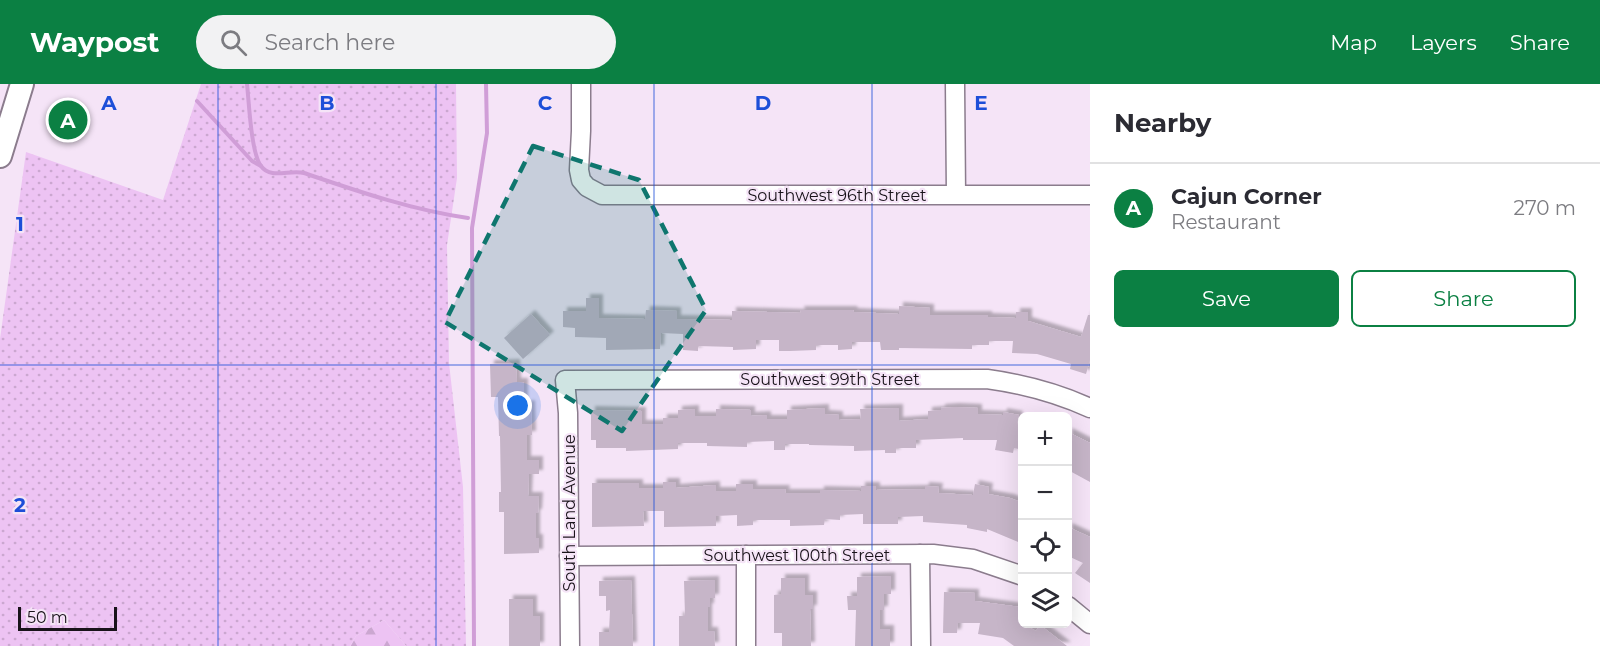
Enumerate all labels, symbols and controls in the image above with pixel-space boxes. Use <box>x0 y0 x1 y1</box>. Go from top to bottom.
search box <box>196 15 616 69</box>
text: Waypost <box>30 25 160 59</box>
icon: search <box>217 26 250 59</box>
text: Search here <box>265 29 395 56</box>
text: Map <box>1330 30 1377 55</box>
text: Layers <box>1410 30 1477 55</box>
text: Share <box>1510 30 1570 55</box>
text: A <box>100 91 117 115</box>
text: B <box>319 91 335 115</box>
text: C <box>538 91 553 115</box>
text: D <box>755 91 771 115</box>
text: E <box>974 91 988 115</box>
pin: A <box>48 98 88 142</box>
text: Nearby <box>1114 107 1211 139</box>
text: Cajun Corner <box>1171 183 1322 210</box>
street label: Southwest 96th Street <box>747 186 927 205</box>
text: A <box>1126 196 1141 220</box>
text: 270 m <box>1514 196 1576 220</box>
text: Restaurant <box>1171 210 1281 234</box>
text: 1 <box>16 212 24 236</box>
button: Save <box>1114 270 1339 327</box>
button: Share <box>1351 270 1576 327</box>
street label: Southwest 99th Street <box>740 370 920 389</box>
your location <box>503 391 532 420</box>
map controls <box>1018 412 1072 628</box>
button: + <box>1018 412 1072 466</box>
street label: South Land Avenue <box>560 434 579 592</box>
button: − <box>1018 466 1072 520</box>
text: 2 <box>14 493 26 517</box>
button: locate <box>1018 520 1072 574</box>
street label: Southwest 100th Street <box>704 546 891 565</box>
button: layers <box>1018 574 1072 628</box>
scale bar <box>18 604 117 632</box>
text: 50 m <box>27 608 68 627</box>

